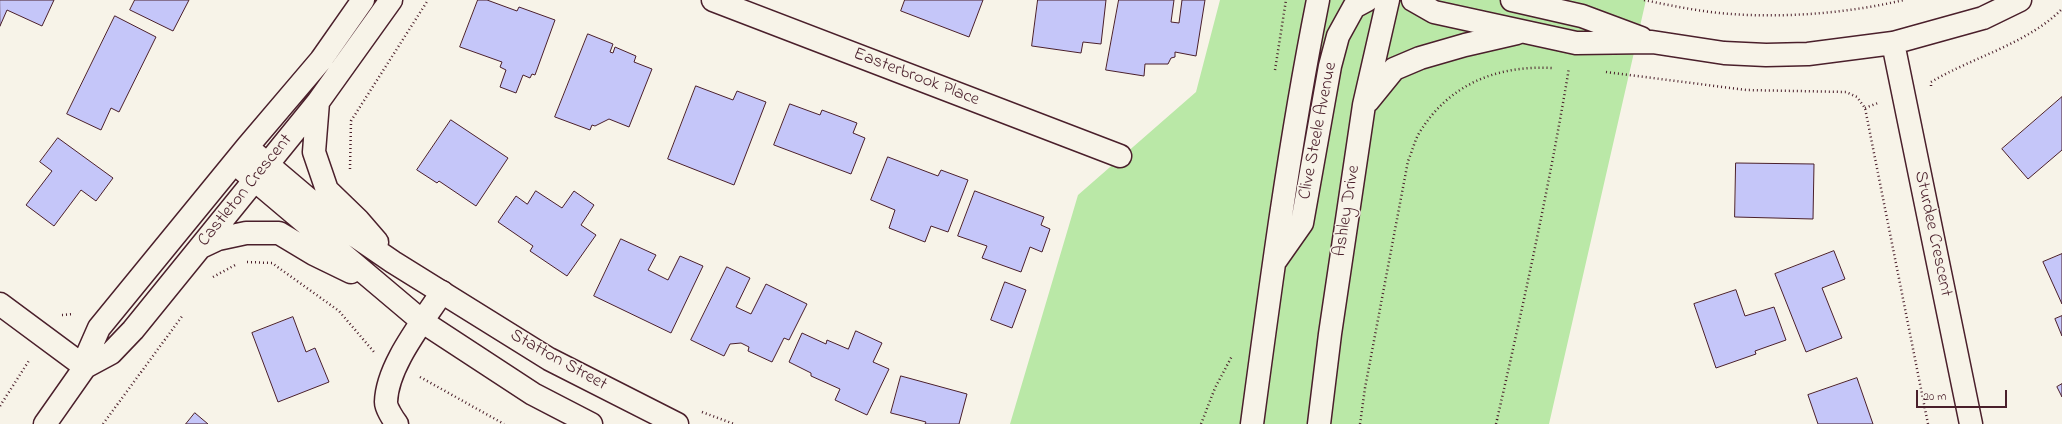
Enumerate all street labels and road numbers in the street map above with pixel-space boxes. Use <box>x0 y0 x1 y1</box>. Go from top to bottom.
street label: Easterbrook Place <box>850 44 982 112</box>
street label: Clive Steele Avenue <box>1295 61 1343 201</box>
street label: Castleton Crescent <box>194 130 298 252</box>
street label: Ashley Drive <box>1330 164 1366 258</box>
street label: Sturdee Crescent <box>1908 169 1956 299</box>
street label: Statton Street <box>506 325 610 397</box>

